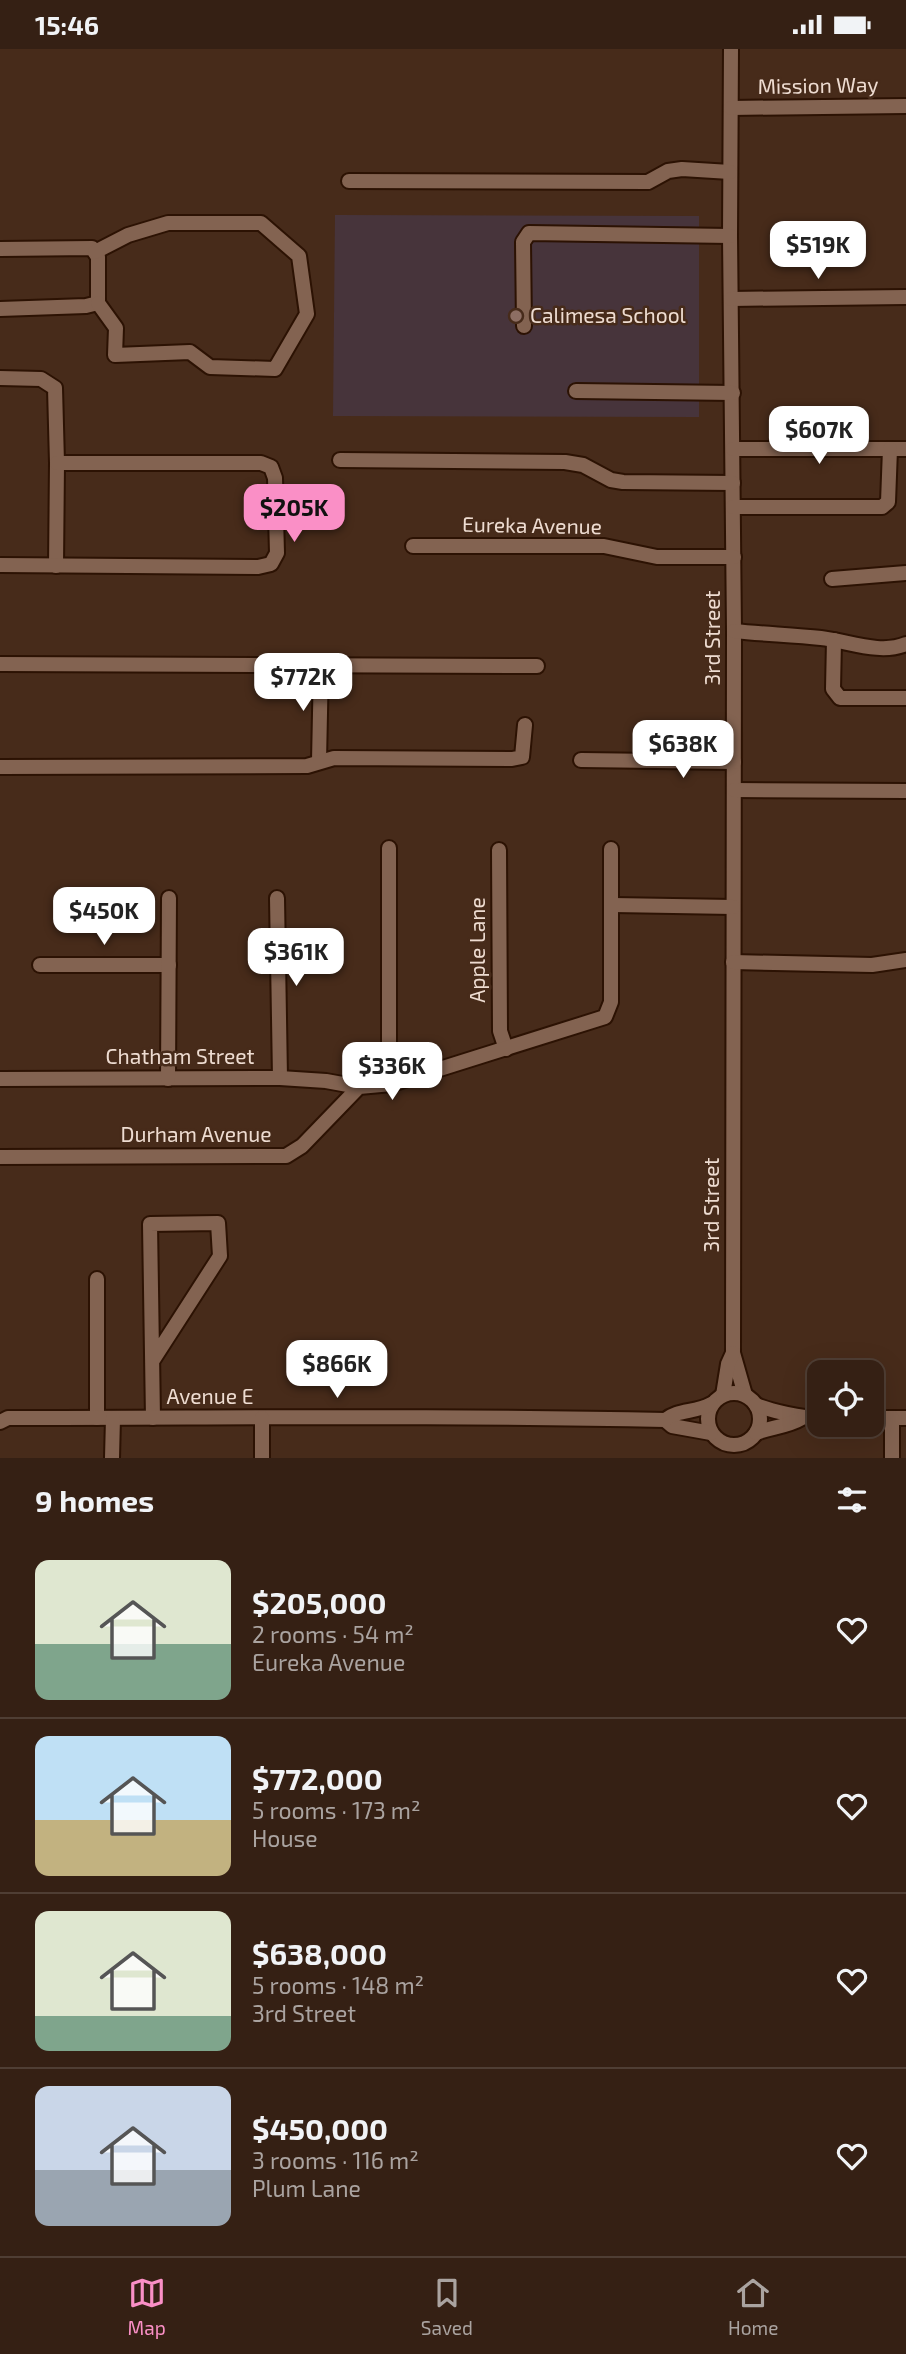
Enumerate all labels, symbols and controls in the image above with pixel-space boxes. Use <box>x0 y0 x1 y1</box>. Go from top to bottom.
text: 15:46 <box>35 9 99 40</box>
street label: Mission Way <box>757 71 879 98</box>
pin: $519K <box>769 222 867 281</box>
text: $519K <box>786 230 850 258</box>
place label: Calimesa School <box>530 302 687 327</box>
marker: Calimesa School <box>508 308 524 324</box>
pin: $607K <box>770 407 868 466</box>
text: $607K <box>785 415 853 443</box>
pin: $205K <box>245 484 343 544</box>
text: $205K <box>260 493 328 521</box>
street label: Eureka Avenue <box>462 511 602 538</box>
street label: 3rd Street <box>699 591 724 685</box>
pin: $772K <box>254 653 352 713</box>
text: $772K <box>270 662 336 690</box>
pin: $638K <box>634 721 732 780</box>
text: $638K <box>649 729 717 757</box>
pin: $450K <box>55 887 153 947</box>
text: $450K <box>69 896 139 924</box>
street label: Apple Lane <box>464 897 489 1003</box>
pin: $361K <box>247 929 345 988</box>
text: $361K <box>264 937 328 965</box>
pin: $336K <box>343 1042 441 1102</box>
street label: Chatham Street <box>106 1043 254 1068</box>
text: $336K <box>358 1051 426 1079</box>
street label: Durham Avenue <box>120 1121 272 1146</box>
street label: 3rd Street <box>698 1158 723 1252</box>
pin: $866K <box>288 1341 386 1400</box>
text: $866K <box>302 1349 372 1377</box>
map controls <box>807 1360 884 1437</box>
button: locate <box>807 1360 884 1437</box>
street label: Avenue E <box>167 1383 253 1408</box>
icon: filters <box>833 1481 871 1519</box>
text: 9 homes <box>35 1482 154 1518</box>
text: $205,000 <box>252 1584 386 1620</box>
icon: home <box>91 1588 175 1672</box>
icon: heart <box>833 1611 871 1649</box>
text: 2 rooms · 54 m² <box>252 1620 414 1648</box>
text: Eureka Avenue <box>252 1648 405 1676</box>
text: $772,000 <box>252 1760 383 1796</box>
icon: home <box>91 1764 175 1848</box>
icon: heart <box>833 1787 871 1825</box>
text: 5 rooms · 173 m² <box>252 1796 421 1824</box>
text: House <box>252 1824 318 1852</box>
text: $638,000 <box>252 1935 387 1971</box>
icon: home <box>91 1939 175 2023</box>
icon: heart <box>833 1962 871 2000</box>
text: 5 rooms · 148 m² <box>252 1971 424 1999</box>
text: 3rd Street <box>252 1999 356 2027</box>
text: $450,000 <box>252 2110 388 2146</box>
icon: home <box>91 2114 175 2198</box>
icon: heart <box>833 2137 871 2175</box>
text: 3 rooms · 116 m² <box>252 2146 419 2174</box>
text: Plum Lane <box>252 2174 361 2202</box>
tab: Map <box>128 2274 166 2339</box>
tab: Saved <box>421 2274 473 2339</box>
tab: Home <box>728 2274 778 2339</box>

